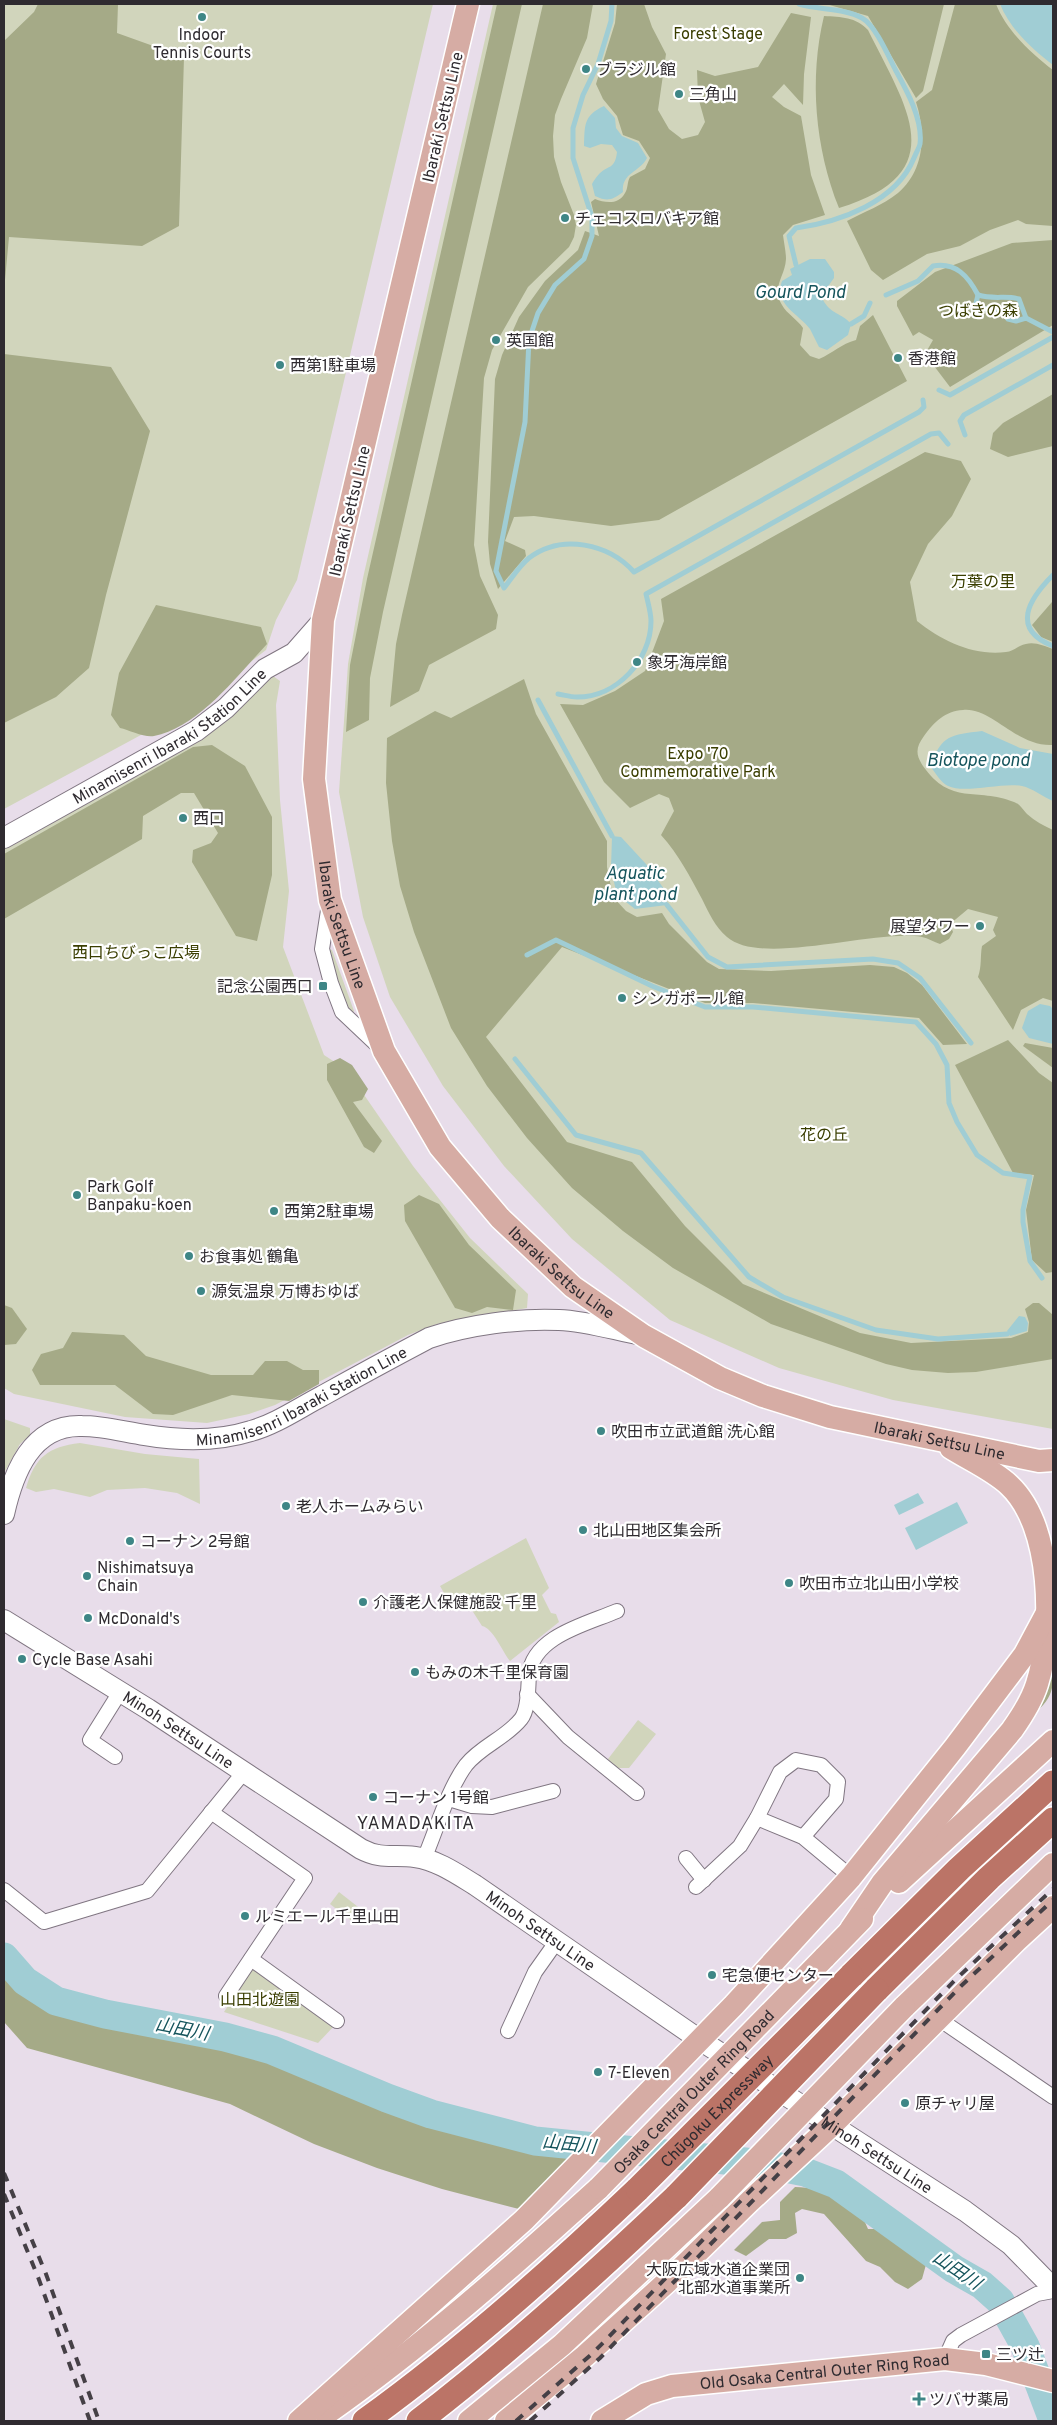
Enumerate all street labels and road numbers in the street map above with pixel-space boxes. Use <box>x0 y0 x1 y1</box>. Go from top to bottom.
street label: Ibaraki Settsu Line <box>419 50 469 185</box>
street label: Ibaraki Settsu Line <box>326 444 376 579</box>
street label: Minamisenri Ibaraki Station Line <box>70 665 272 810</box>
street label: Ibaraki Settsu Line <box>313 859 369 992</box>
street label: Ibaraki Settsu Line <box>503 1223 618 1325</box>
street label: Minamisenri Ibaraki Station Line <box>195 1343 411 1452</box>
street label: Ibaraki Settsu Line <box>872 1418 1007 1466</box>
street label: Minoh Settsu Line <box>118 1688 237 1774</box>
street label: Minoh Settsu Line <box>481 1887 598 1977</box>
street label: Osaka Central Outer Ring Road <box>610 2006 780 2179</box>
street label: Chūgoku Expressway <box>657 2051 779 2173</box>
street label: Minoh Settsu Line <box>817 2113 935 2199</box>
street label: Old Osaka Central Outer Ring Road <box>699 2351 950 2395</box>

